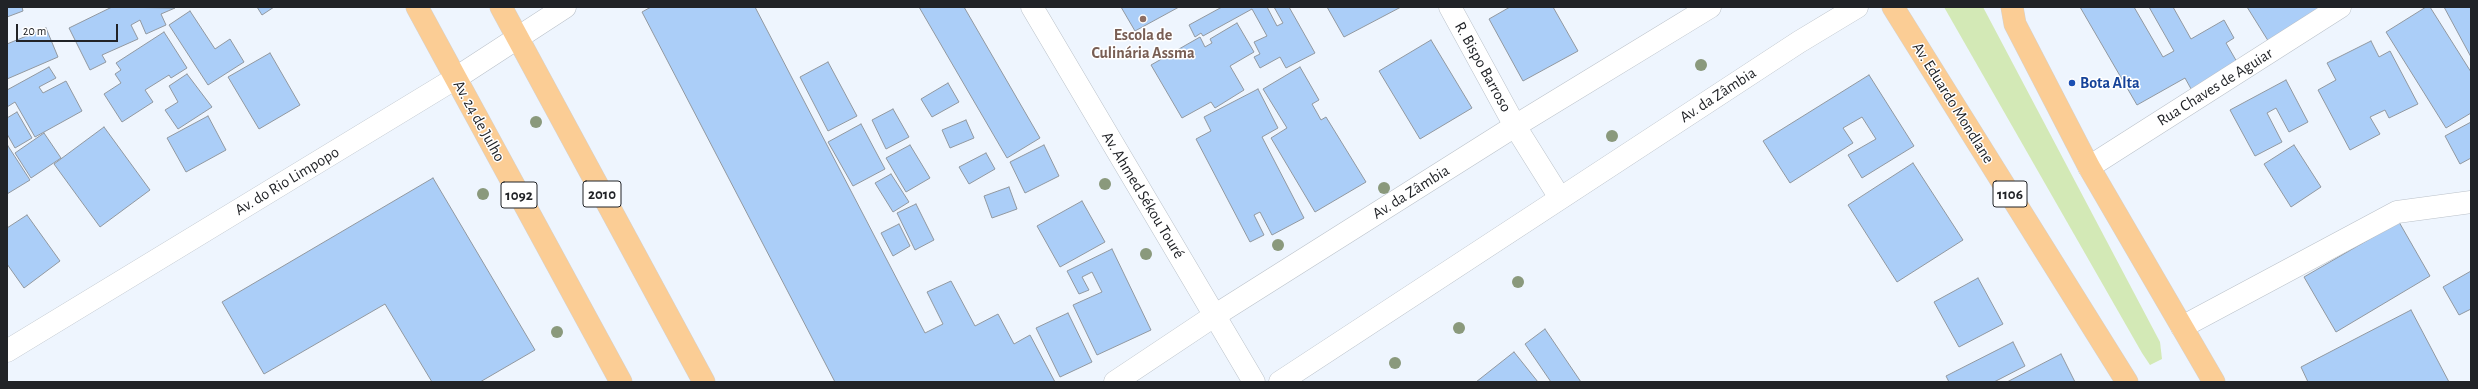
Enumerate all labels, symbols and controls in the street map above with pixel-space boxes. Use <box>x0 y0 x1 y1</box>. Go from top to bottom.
marker: Escola de Culinária Assma <box>1138 14 1148 24</box>
scale bar <box>18 16 120 42</box>
street label: R. Bispo Barroso <box>1450 19 1516 115</box>
text: 20 m <box>23 25 46 37</box>
place label: Escola de Culinária Assma <box>1091 25 1195 63</box>
street label: Av. Eduardo Mondlane <box>1908 39 1998 167</box>
street label: Rua Chaves de Aguiar <box>2154 44 2276 130</box>
street label: Av. da Zâmbia <box>1676 63 1760 127</box>
place label: Bota Alta <box>2080 73 2140 93</box>
street label: Av. 24 de Julho <box>449 77 509 165</box>
marker: Bota Alta <box>2067 78 2077 88</box>
street label: Av. Ahmed Sékou Touré <box>1097 128 1189 262</box>
street label: Av. do Rio Limpopo <box>231 142 343 220</box>
street label: Av. da Zâmbia <box>1369 161 1453 223</box>
road number: 2010 <box>583 181 621 207</box>
road number: 1106 <box>1993 181 2027 207</box>
road number: 1092 <box>501 182 537 208</box>

